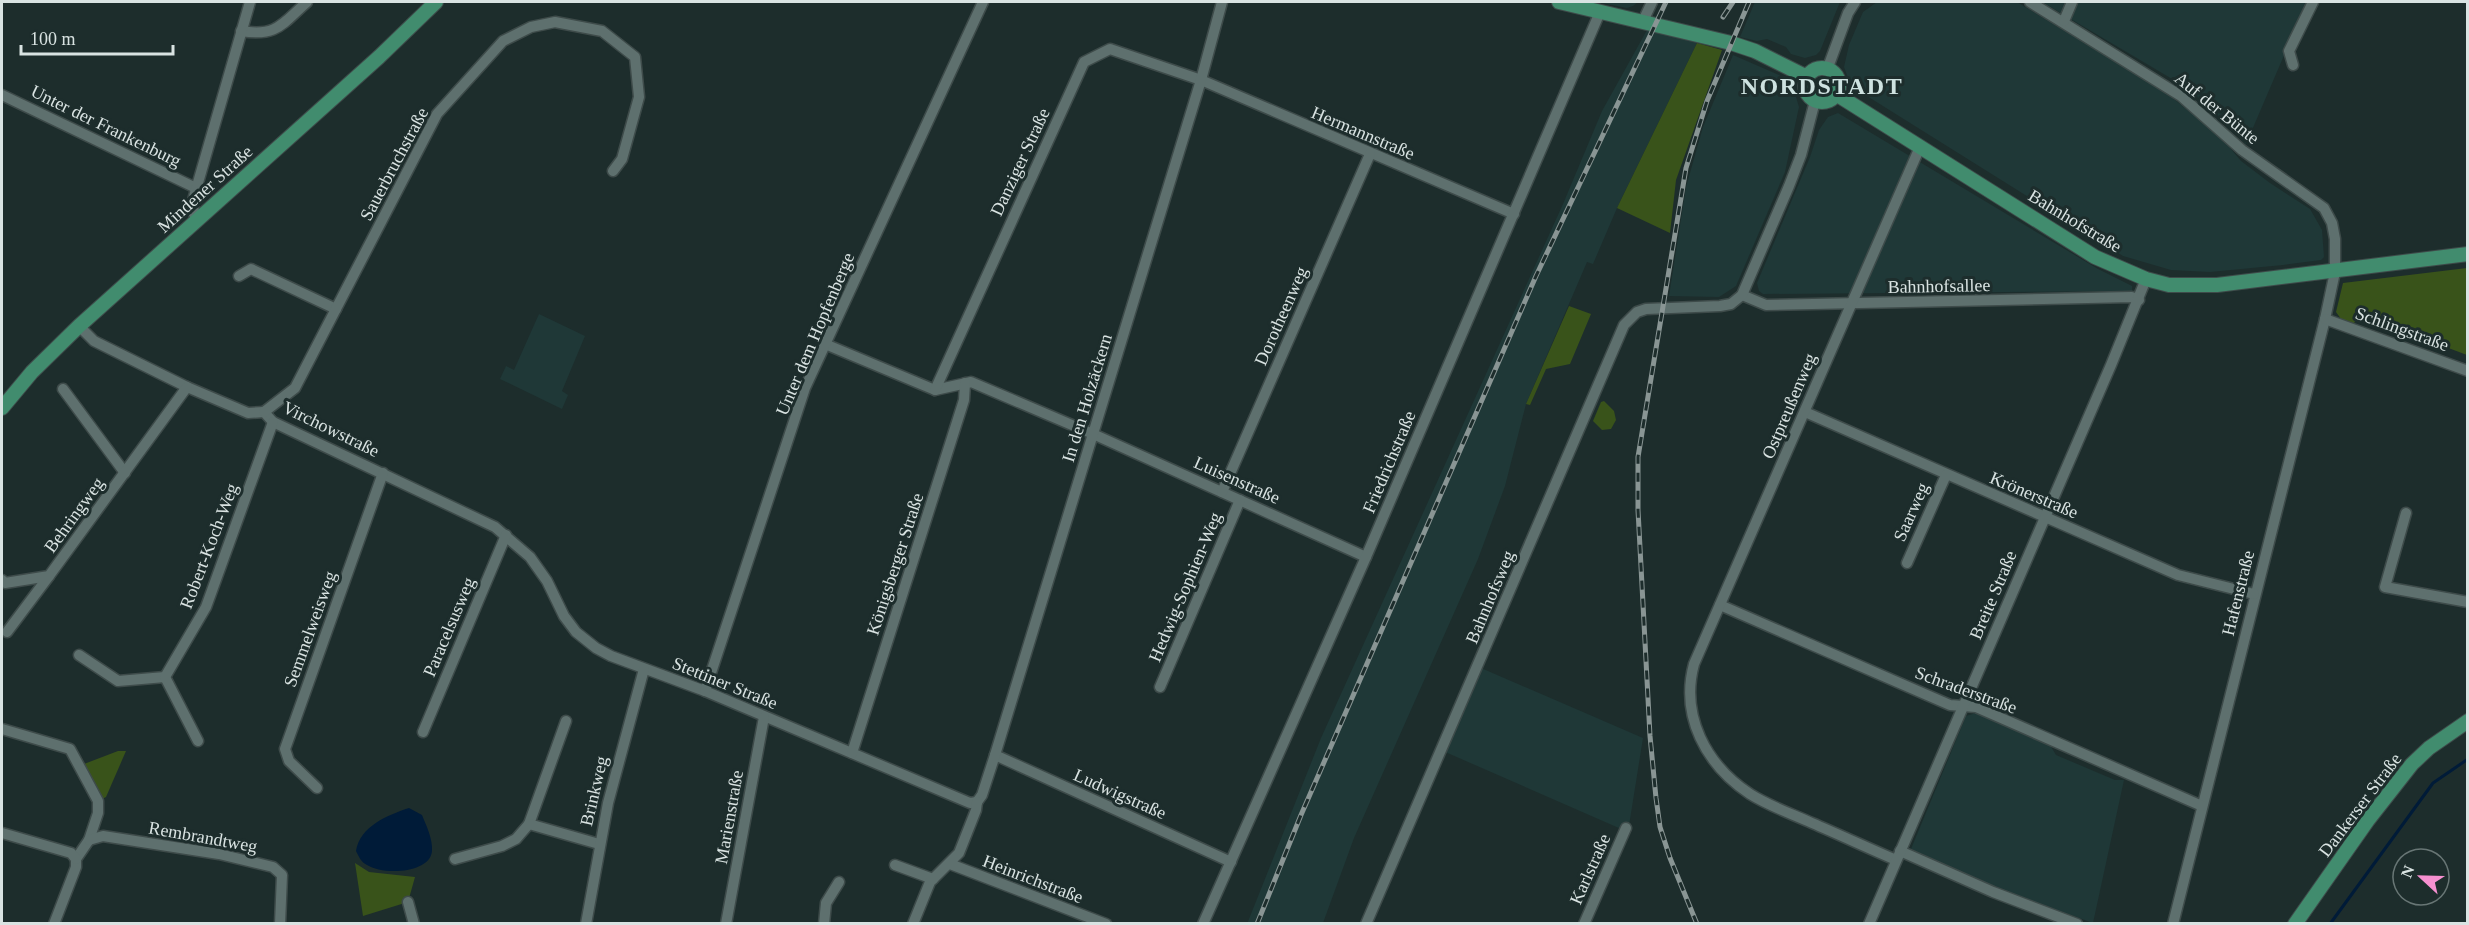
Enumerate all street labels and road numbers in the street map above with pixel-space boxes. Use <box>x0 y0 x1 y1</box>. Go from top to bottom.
street label: Auf der Bünte <box>2171 68 2263 148</box>
street label: Unter der Frankenburg <box>28 81 184 171</box>
street label: Hermannstraße <box>1308 102 1418 164</box>
street label: Sauerbruchstraße <box>356 104 432 224</box>
street label: Danziger Straße <box>986 105 1054 219</box>
street label: Mindener Straße <box>154 141 256 237</box>
street label: Bahnhofstraße <box>2025 185 2125 257</box>
street label: Unter dem Hopfenberge <box>772 250 858 418</box>
street label: Dorotheenweg <box>1250 264 1312 368</box>
street label: Bahnhofsallee <box>1887 275 1991 297</box>
street label: Schlingstraße <box>2353 303 2451 355</box>
street label: In den Holzäckern <box>1058 332 1116 464</box>
street label: Ostpreußenweg <box>1758 350 1820 462</box>
street label: Virchowstraße <box>279 397 383 461</box>
street label: Friedrichstraße <box>1359 408 1419 516</box>
street label: Luisenstraße <box>1191 452 1283 508</box>
street label: Krönerstraße <box>1987 467 2081 523</box>
street label: Behringweg <box>40 474 108 556</box>
street label: Saarweg <box>1889 480 1933 544</box>
street label: Robert-Koch-Weg <box>176 481 242 611</box>
street label: Königsberger Straße <box>863 490 927 638</box>
street label: Hedwig-Sophien-Weg <box>1144 509 1226 665</box>
street label: Bahnhofsweg <box>1461 548 1519 646</box>
street label: Breite Straße <box>1965 548 2021 642</box>
street label: Hafenstraße <box>2218 548 2258 638</box>
street label: Semmelweisweg <box>280 568 340 690</box>
street label: Paracelsusweg <box>419 574 479 680</box>
street label: Stettiner Straße <box>670 653 780 713</box>
street label: Schraderstraße <box>1912 662 2020 718</box>
street label: Dankerser Straße <box>2315 749 2405 861</box>
street label: Brinkweg <box>576 754 612 828</box>
street label: Ludwigstraße <box>1071 765 1169 823</box>
street label: Marienstraße <box>711 769 747 865</box>
street label: Rembrandtweg <box>147 818 259 856</box>
street label: Karlstraße <box>1566 831 1614 907</box>
street label: Heinrichstraße <box>980 851 1086 907</box>

